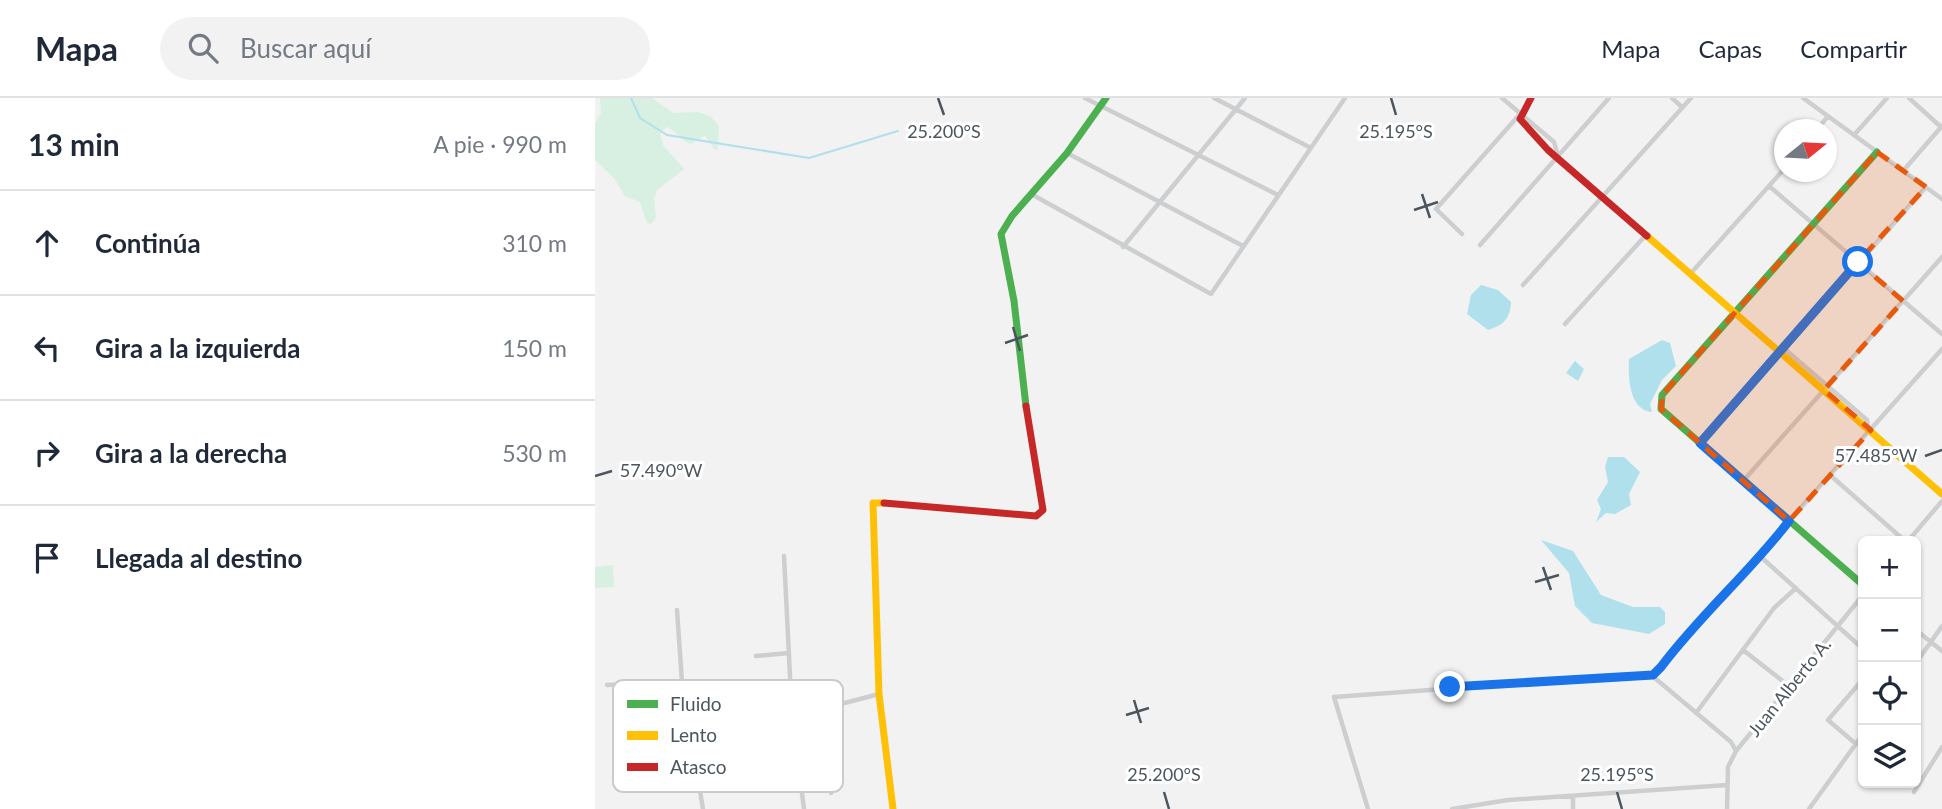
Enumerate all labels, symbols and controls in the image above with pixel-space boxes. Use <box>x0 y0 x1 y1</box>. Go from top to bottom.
search box <box>160 17 650 80</box>
text: Mapa <box>35 28 118 68</box>
icon: search <box>184 29 222 67</box>
text: Buscar aquí <box>240 32 371 64</box>
text: Mapa <box>1601 34 1660 63</box>
text: Capas <box>1698 34 1762 63</box>
text: Compartir <box>1800 34 1907 63</box>
north arrow <box>1774 119 1837 182</box>
text: 25.200°S <box>907 120 981 142</box>
text: 25.195°S <box>1359 120 1433 142</box>
text: 13 min <box>28 126 120 162</box>
text: A pie · 990 m <box>433 130 567 158</box>
icon: ahead <box>28 224 66 262</box>
text: Continúa <box>95 227 201 259</box>
text: 310 m <box>502 229 567 257</box>
route start <box>1842 246 1873 277</box>
icon: left <box>28 329 66 367</box>
text: Gira a la izquierda <box>95 332 301 364</box>
text: 150 m <box>502 334 567 362</box>
icon: right <box>28 434 66 472</box>
text: Gira a la derecha <box>95 437 287 469</box>
text: 530 m <box>502 439 567 467</box>
text: 57.485°W <box>1835 444 1918 466</box>
text: 57.490°W <box>620 459 703 481</box>
map controls <box>1858 536 1921 788</box>
button: + <box>1858 536 1921 599</box>
icon: arrive <box>28 539 66 577</box>
text: Llegada al destino <box>95 542 302 574</box>
button: − <box>1858 599 1921 662</box>
street label: Juan Alberto A. <box>1743 633 1835 741</box>
button: locate <box>1858 662 1921 725</box>
route end <box>1434 671 1465 702</box>
legend <box>613 680 843 792</box>
text: Fluido <box>670 692 722 715</box>
text: Lento <box>670 723 717 746</box>
button: layers <box>1858 725 1921 788</box>
text: Atasco <box>670 755 726 778</box>
text: 25.200°S <box>1127 763 1201 785</box>
text: 25.195°S <box>1580 763 1654 785</box>

